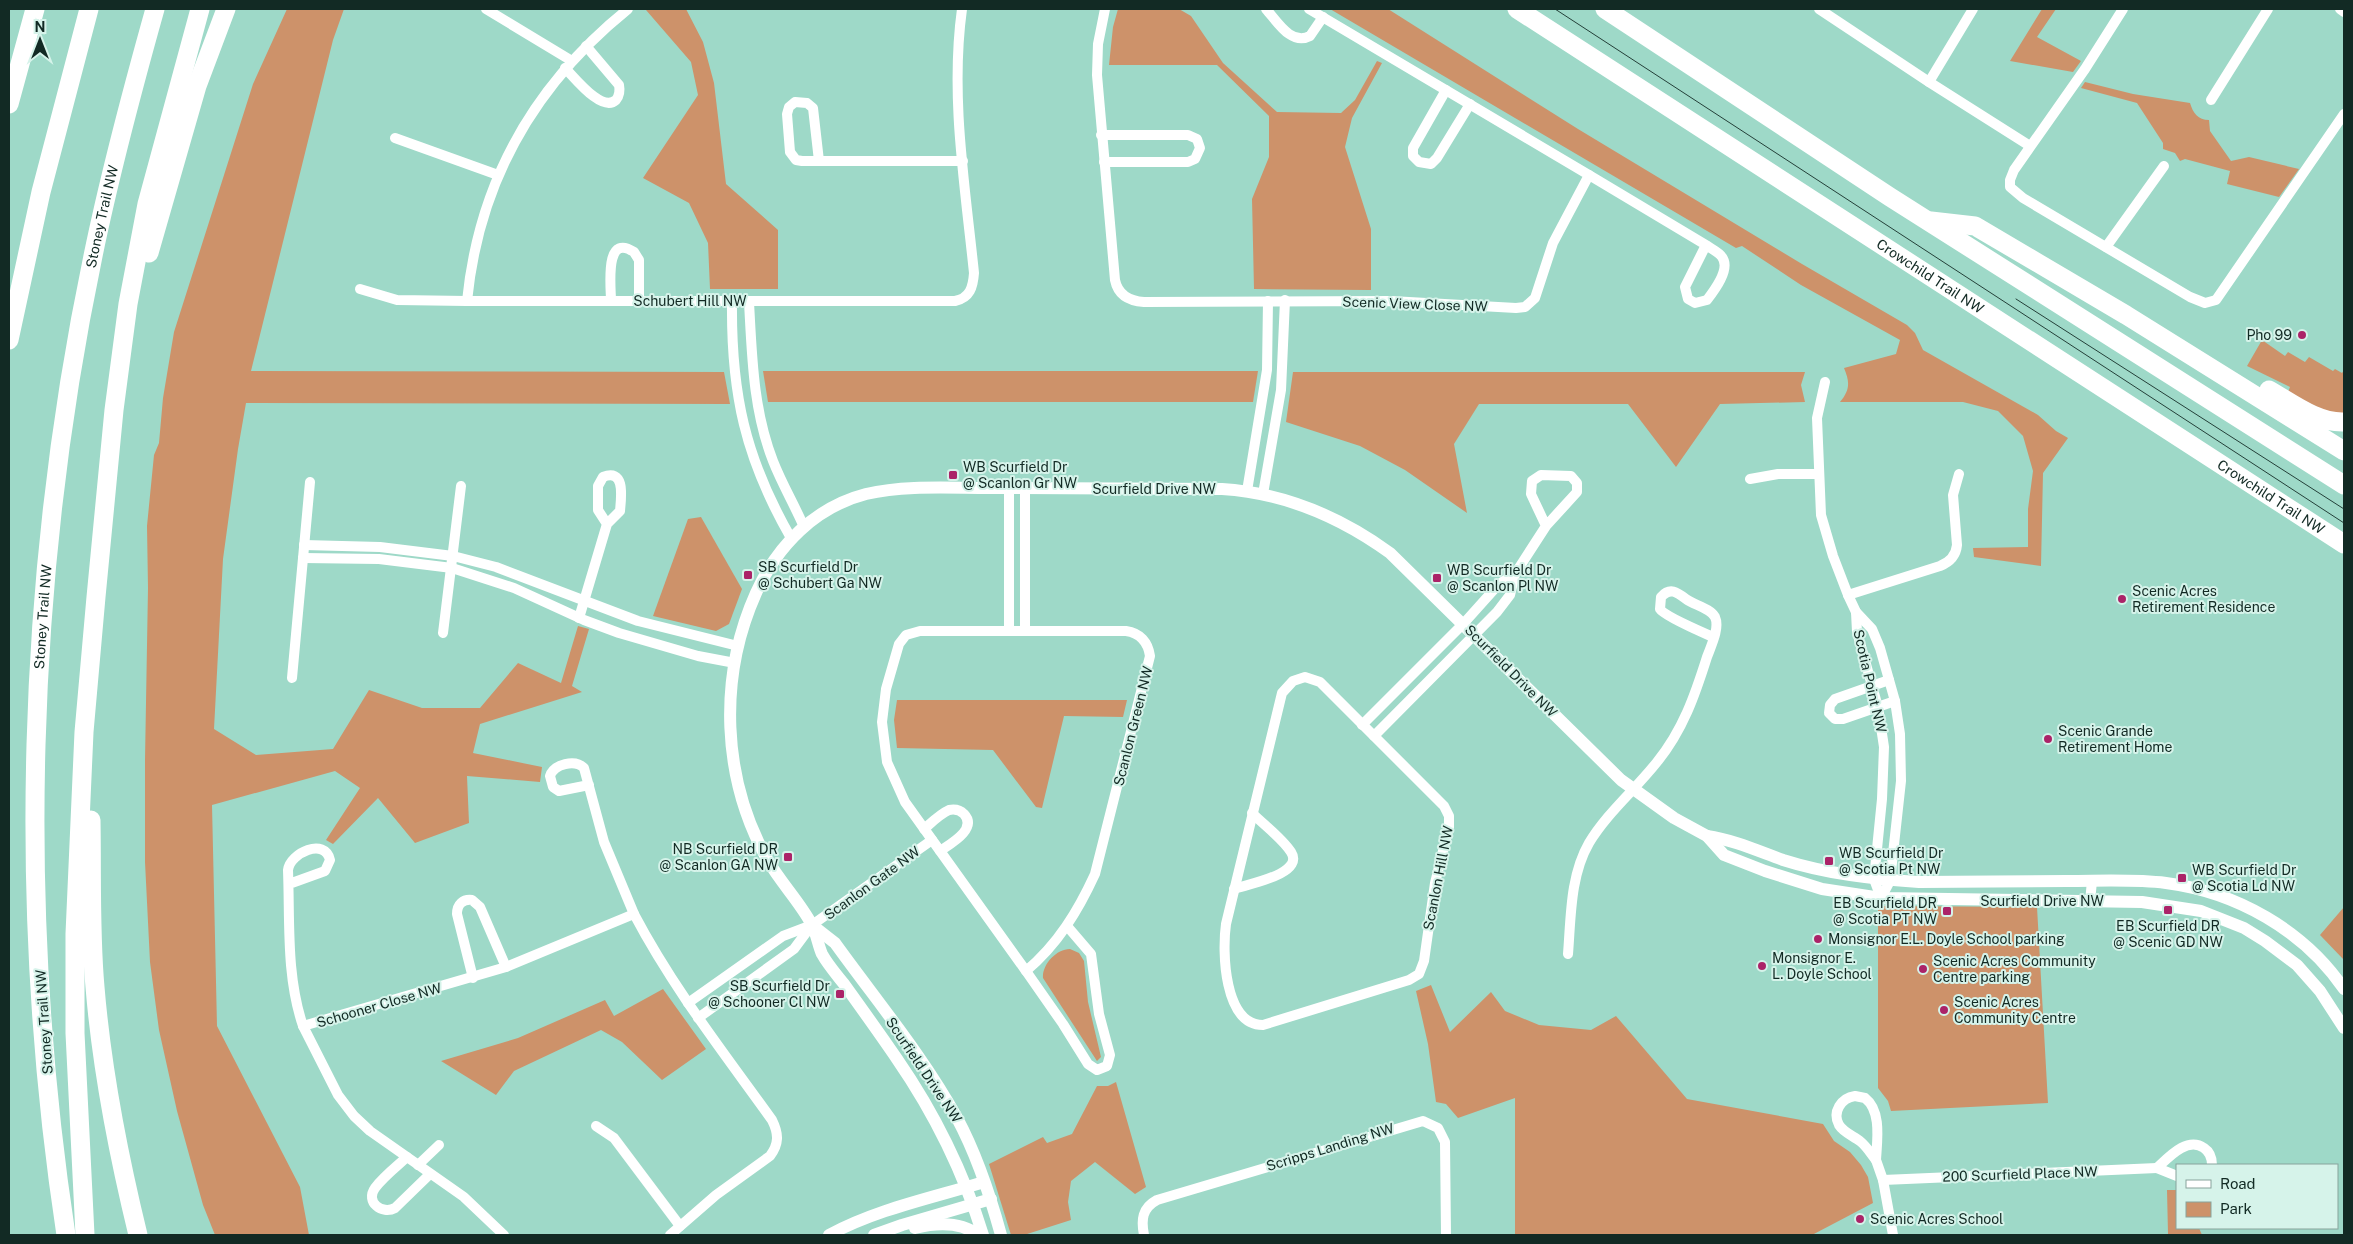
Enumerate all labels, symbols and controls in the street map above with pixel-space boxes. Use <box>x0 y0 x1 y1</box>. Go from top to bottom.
north arrow <box>15 15 65 65</box>
text: N <box>35 19 45 35</box>
street label: Stoney Trail NW <box>83 163 121 269</box>
street label: Crowchild Trail NW <box>1874 236 1987 317</box>
street label: Schubert Hill NW <box>633 293 747 309</box>
street label: Scenic View Close NW <box>1342 293 1489 315</box>
place label: Pho 99 <box>2246 327 2292 343</box>
marker: Pho 99 <box>2296 329 2308 341</box>
street label: Crowchild Trail NW <box>2214 456 2328 538</box>
place label: WB Scurfield Dr @ Scanlon Gr NW <box>963 459 1078 491</box>
marker: WB Scurfield Dr @ Scanlon Gr NW <box>947 469 959 481</box>
street label: Scurfield Drive NW <box>1092 481 1217 497</box>
place label: SB Scurfield Dr @ Schubert Ga NW <box>758 559 882 591</box>
place label: WB Scurfield Dr @ Scanlon Pl NW <box>1447 562 1559 594</box>
street label: Stoney Trail NW <box>31 563 55 670</box>
marker: SB Scurfield Dr @ Schubert Ga NW <box>742 569 754 581</box>
marker: WB Scurfield Dr @ Scanlon Pl NW <box>1431 572 1443 584</box>
place label: Scenic Acres Retirement Residence <box>2132 583 2275 615</box>
marker: Scenic Acres Retirement Residence <box>2116 593 2128 605</box>
street label: Scurfield Drive NW <box>1462 622 1561 721</box>
street label: Scotia Point NW <box>1850 628 1890 735</box>
street label: Scanlon Green NW <box>1110 664 1156 788</box>
place label: Scenic Grande Retirement Home <box>2058 723 2172 755</box>
marker: Scenic Grande Retirement Home <box>2042 733 2054 745</box>
street label: Scanlon Hill NW <box>1420 824 1456 931</box>
place label: NB Scurfield DR @ Scanlon GA NW <box>659 841 779 873</box>
street label: Scanlon Gate NW <box>821 843 923 923</box>
place label: WB Scurfield Dr @ Scotia Pt NW <box>1839 845 1943 877</box>
marker: NB Scurfield DR @ Scanlon GA NW <box>782 851 794 863</box>
marker: WB Scurfield Dr @ Scotia Pt NW <box>1823 855 1835 867</box>
place label: WB Scurfield Dr @ Scotia Ld NW <box>2192 862 2296 894</box>
marker: WB Scurfield Dr @ Scotia Ld NW <box>2176 872 2188 884</box>
street label: Scurfield Drive NW <box>1980 893 2105 909</box>
place label: EB Scurfield DR @ Scotia PT NW <box>1833 895 1938 927</box>
marker: EB Scurfield DR @ Scenic GD NW <box>2162 904 2174 916</box>
marker: EB Scurfield DR @ Scotia PT NW <box>1941 905 1953 917</box>
place label: EB Scurfield DR @ Scenic GD NW <box>2113 918 2223 950</box>
place label: Monsignor E.L. Doyle School parking <box>1828 931 2065 947</box>
marker: Monsignor E.L. Doyle School parking <box>1812 933 1824 945</box>
place label: Monsignor E. L. Doyle School <box>1772 950 1872 982</box>
place label: Scenic Acres Community Centre parking <box>1933 953 2096 985</box>
marker: Monsignor E. L. Doyle School <box>1756 960 1768 972</box>
marker: Scenic Acres Community Centre parking <box>1917 963 1929 975</box>
street label: Stoney Trail NW <box>32 968 56 1075</box>
place label: SB Scurfield Dr @ Schooner Cl NW <box>708 978 831 1010</box>
street label: Schooner Close NW <box>315 979 444 1031</box>
marker: SB Scurfield Dr @ Schooner Cl NW <box>834 988 846 1000</box>
place label: Scenic Acres Community Centre <box>1954 994 2076 1026</box>
marker: Scenic Acres Community Centre <box>1938 1004 1950 1016</box>
street label: Scurfield Drive NW <box>883 1014 966 1126</box>
street label: Scripps Landing NW <box>1264 1120 1396 1174</box>
street label: 200 Scurfield Place NW <box>1942 1163 2099 1185</box>
legend <box>2176 1164 2338 1229</box>
text: Road <box>2220 1175 2256 1192</box>
text: Park <box>2220 1200 2252 1217</box>
place label: Scenic Acres School <box>1870 1211 2003 1227</box>
marker: Scenic Acres School <box>1854 1213 1866 1225</box>

